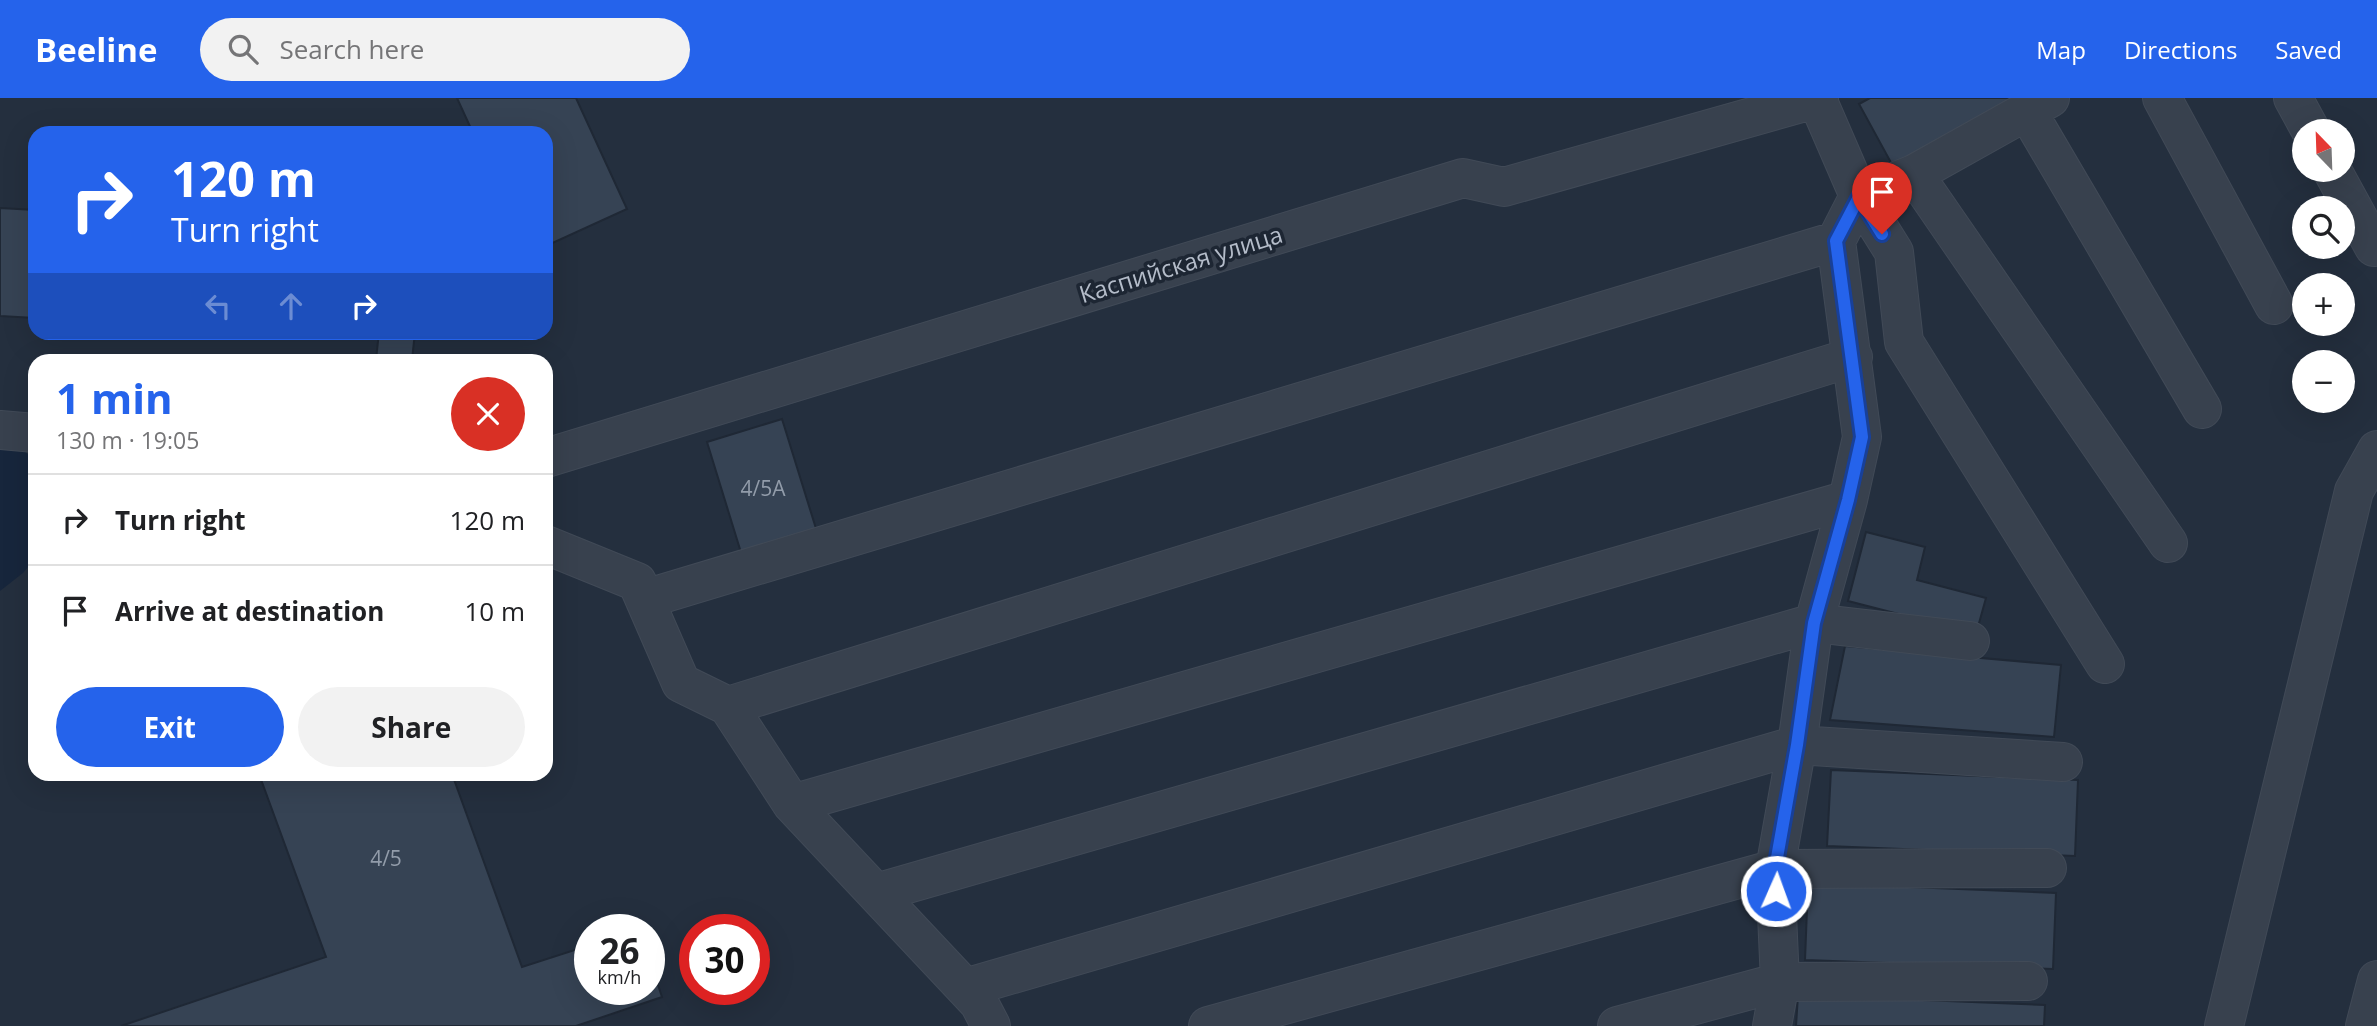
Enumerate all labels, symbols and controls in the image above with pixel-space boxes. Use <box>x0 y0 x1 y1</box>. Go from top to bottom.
search box <box>200 18 690 81</box>
text: Beeline <box>35 27 158 72</box>
icon: search <box>224 30 262 68</box>
text: Search here <box>280 31 424 67</box>
text: Map <box>2036 33 2086 66</box>
text: Directions <box>2124 33 2237 66</box>
text: Saved <box>2275 33 2342 66</box>
north arrow <box>2292 119 2356 182</box>
map controls <box>2292 119 2355 413</box>
text: 120 m <box>171 145 316 211</box>
icon: right <box>56 154 147 245</box>
pin <box>1852 162 1912 234</box>
icon: arrive <box>1863 173 1901 211</box>
button: search <box>2292 196 2355 259</box>
text: Turn right <box>171 208 319 251</box>
street label: Каспийская улица <box>1075 217 1286 310</box>
button: + <box>2292 273 2355 336</box>
icon: left <box>199 287 237 325</box>
icon: ahead <box>272 287 310 325</box>
icon: right <box>345 287 383 325</box>
button: − <box>2292 350 2355 413</box>
text: 1 min <box>56 369 173 426</box>
button: close <box>451 377 525 451</box>
text: 130 m · 19:05 <box>56 424 199 456</box>
house number: 4/5А <box>741 474 786 502</box>
icon: right <box>56 501 94 539</box>
text: Turn right <box>115 502 246 538</box>
text: 120 m <box>450 502 525 538</box>
icon: arrive <box>56 592 94 630</box>
text: Arrive at destination <box>115 593 384 629</box>
text: 10 m <box>464 593 525 629</box>
button: Exit <box>56 687 284 767</box>
button: Share <box>298 687 525 767</box>
house number: 4/5 <box>370 844 402 872</box>
position arrow <box>1739 854 1813 928</box>
speed limit sign: 30 <box>679 914 770 1005</box>
text: 26 <box>599 927 640 974</box>
text: km/h <box>598 965 641 989</box>

